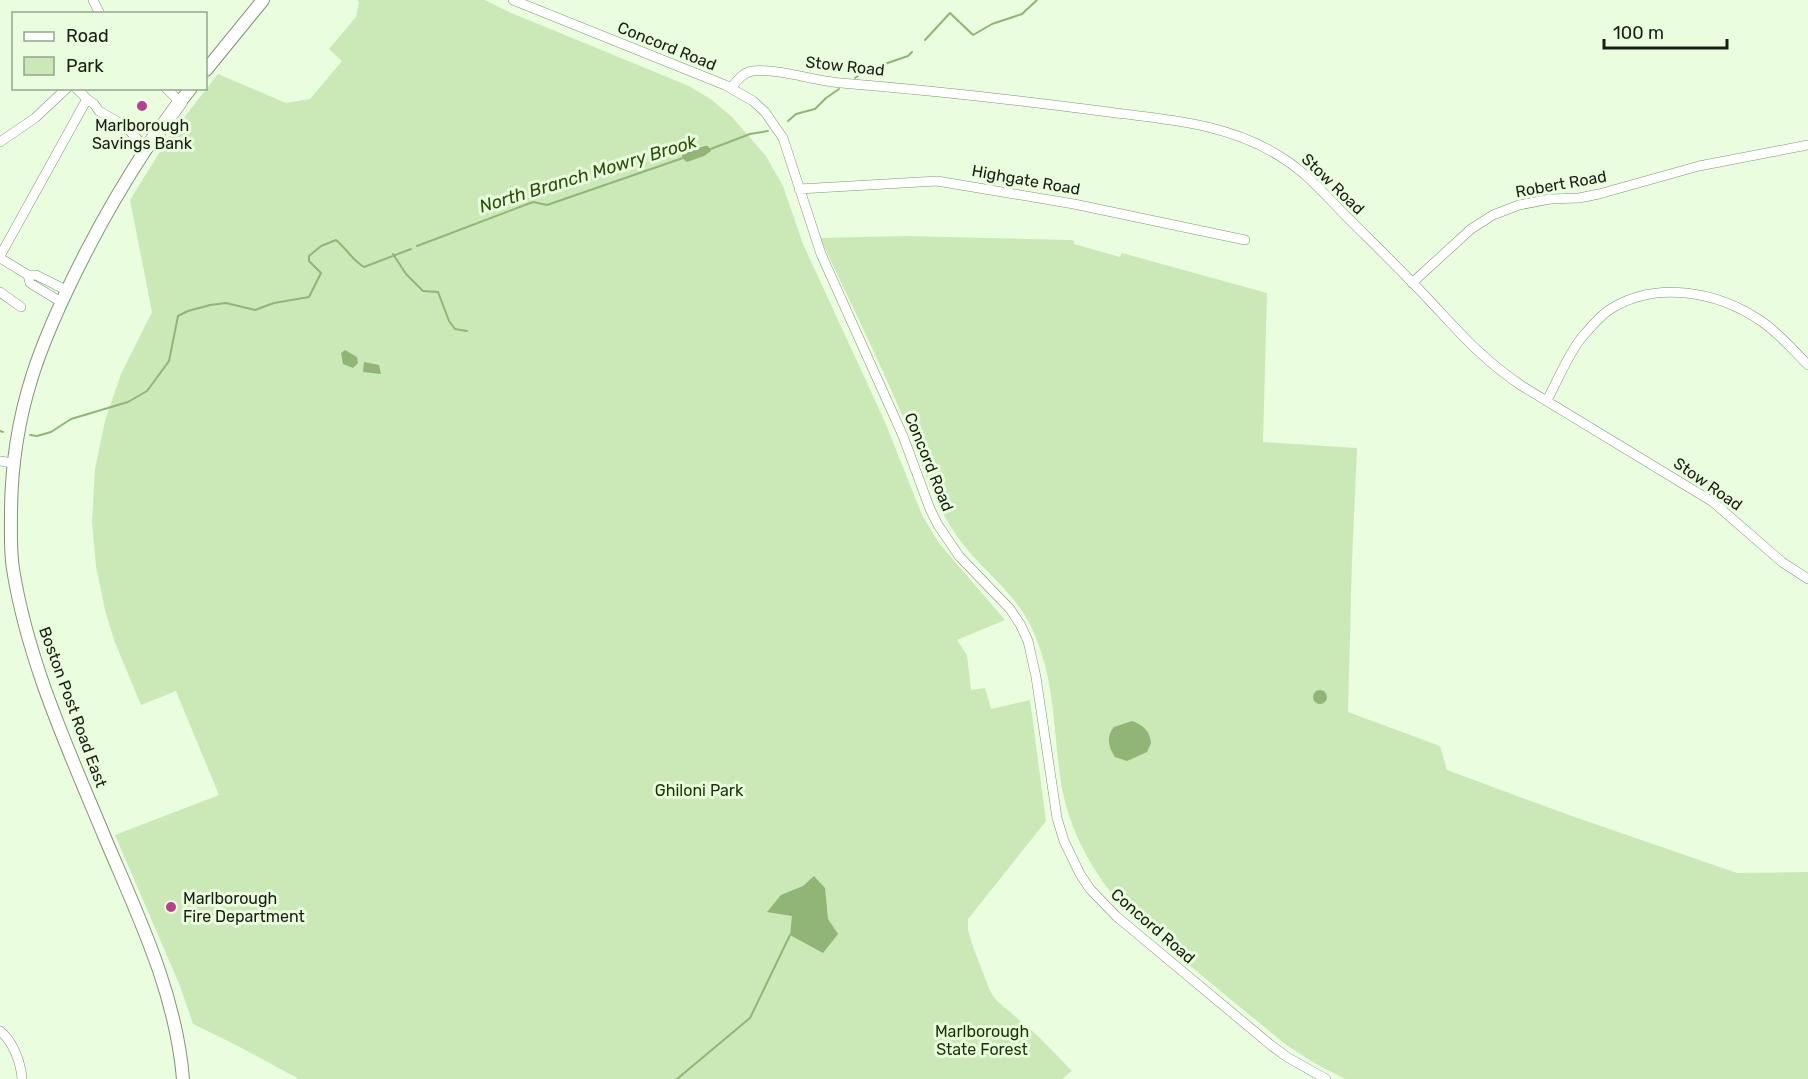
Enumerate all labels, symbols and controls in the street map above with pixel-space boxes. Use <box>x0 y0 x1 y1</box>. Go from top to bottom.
legend <box>12 12 207 90</box>
scale bar <box>1604 12 1727 50</box>
street label: Concord Road <box>615 18 719 74</box>
text: 100 m <box>1613 22 1664 44</box>
text: Road <box>66 25 109 47</box>
street label: Stow Road <box>804 52 886 80</box>
text: Park <box>66 55 104 77</box>
marker: Marlborough Savings Bank <box>135 99 149 113</box>
place label: Marlborough Savings Bank <box>92 116 193 153</box>
water label: North Branch Mowry Brook <box>477 130 700 218</box>
street label: Stow Road <box>1298 150 1368 218</box>
street label: Highgate Road <box>970 161 1082 199</box>
street label: Robert Road <box>1514 167 1608 201</box>
street label: Concord Road <box>901 410 957 514</box>
street label: Stow Road <box>1670 453 1746 515</box>
street label: Boston Post Road East <box>35 624 111 790</box>
park label: Ghiloni Park <box>655 781 744 800</box>
street label: Concord Road <box>1107 884 1199 968</box>
place label: Marlborough Fire Department <box>183 889 305 926</box>
marker: Marlborough Fire Department <box>164 900 178 914</box>
park label: Marlborough State Forest <box>935 1022 1029 1059</box>

